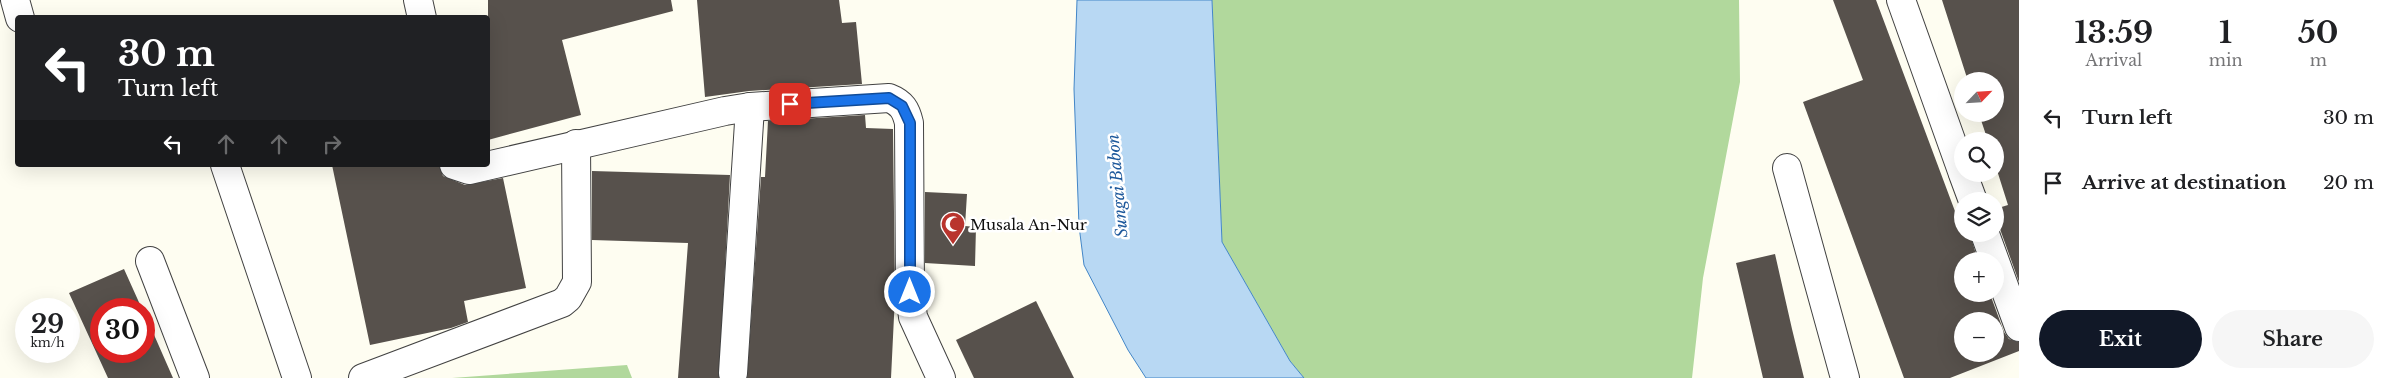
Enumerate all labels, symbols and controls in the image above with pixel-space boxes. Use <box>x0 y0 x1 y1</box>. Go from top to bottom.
text: 13:59 <box>2075 14 2153 51</box>
text: 1 <box>2219 14 2232 51</box>
text: 50 <box>2298 14 2338 51</box>
text: 30 m <box>118 32 215 75</box>
icon: left <box>35 35 100 100</box>
text: Arrival <box>2086 50 2142 70</box>
text: min <box>2209 50 2242 70</box>
text: m <box>2310 50 2327 70</box>
north arrow <box>1954 72 2004 122</box>
map controls <box>1954 72 2004 362</box>
text: Turn left <box>118 75 218 102</box>
pin <box>769 83 811 125</box>
icon: arrive <box>776 90 804 118</box>
icon: left <box>2039 104 2067 132</box>
text: Turn left <box>2082 106 2173 129</box>
text: 30 m <box>2323 106 2374 129</box>
icon: left <box>159 130 187 158</box>
icon: ahead <box>212 130 240 158</box>
icon: ahead <box>265 130 293 158</box>
icon: right <box>318 130 346 158</box>
button: search <box>1954 132 2004 182</box>
water label: Sungai Babon <box>1103 133 1131 239</box>
icon: arrive <box>2039 169 2067 197</box>
text: Arrive at destination <box>2082 171 2286 194</box>
text: 20 m <box>2323 171 2374 194</box>
button: layers <box>1954 192 2004 242</box>
mosque icon: Musala An-Nur <box>940 211 966 245</box>
place label: Musala An-Nur <box>970 215 1088 234</box>
button: + <box>1954 252 2004 302</box>
position arrow <box>883 265 935 317</box>
speed limit sign: 30 <box>90 298 155 363</box>
text: 29 <box>31 309 64 340</box>
button: Exit <box>2039 310 2202 368</box>
button: Share <box>2212 310 2374 368</box>
button: − <box>1954 312 2004 362</box>
text: km/h <box>30 335 65 350</box>

